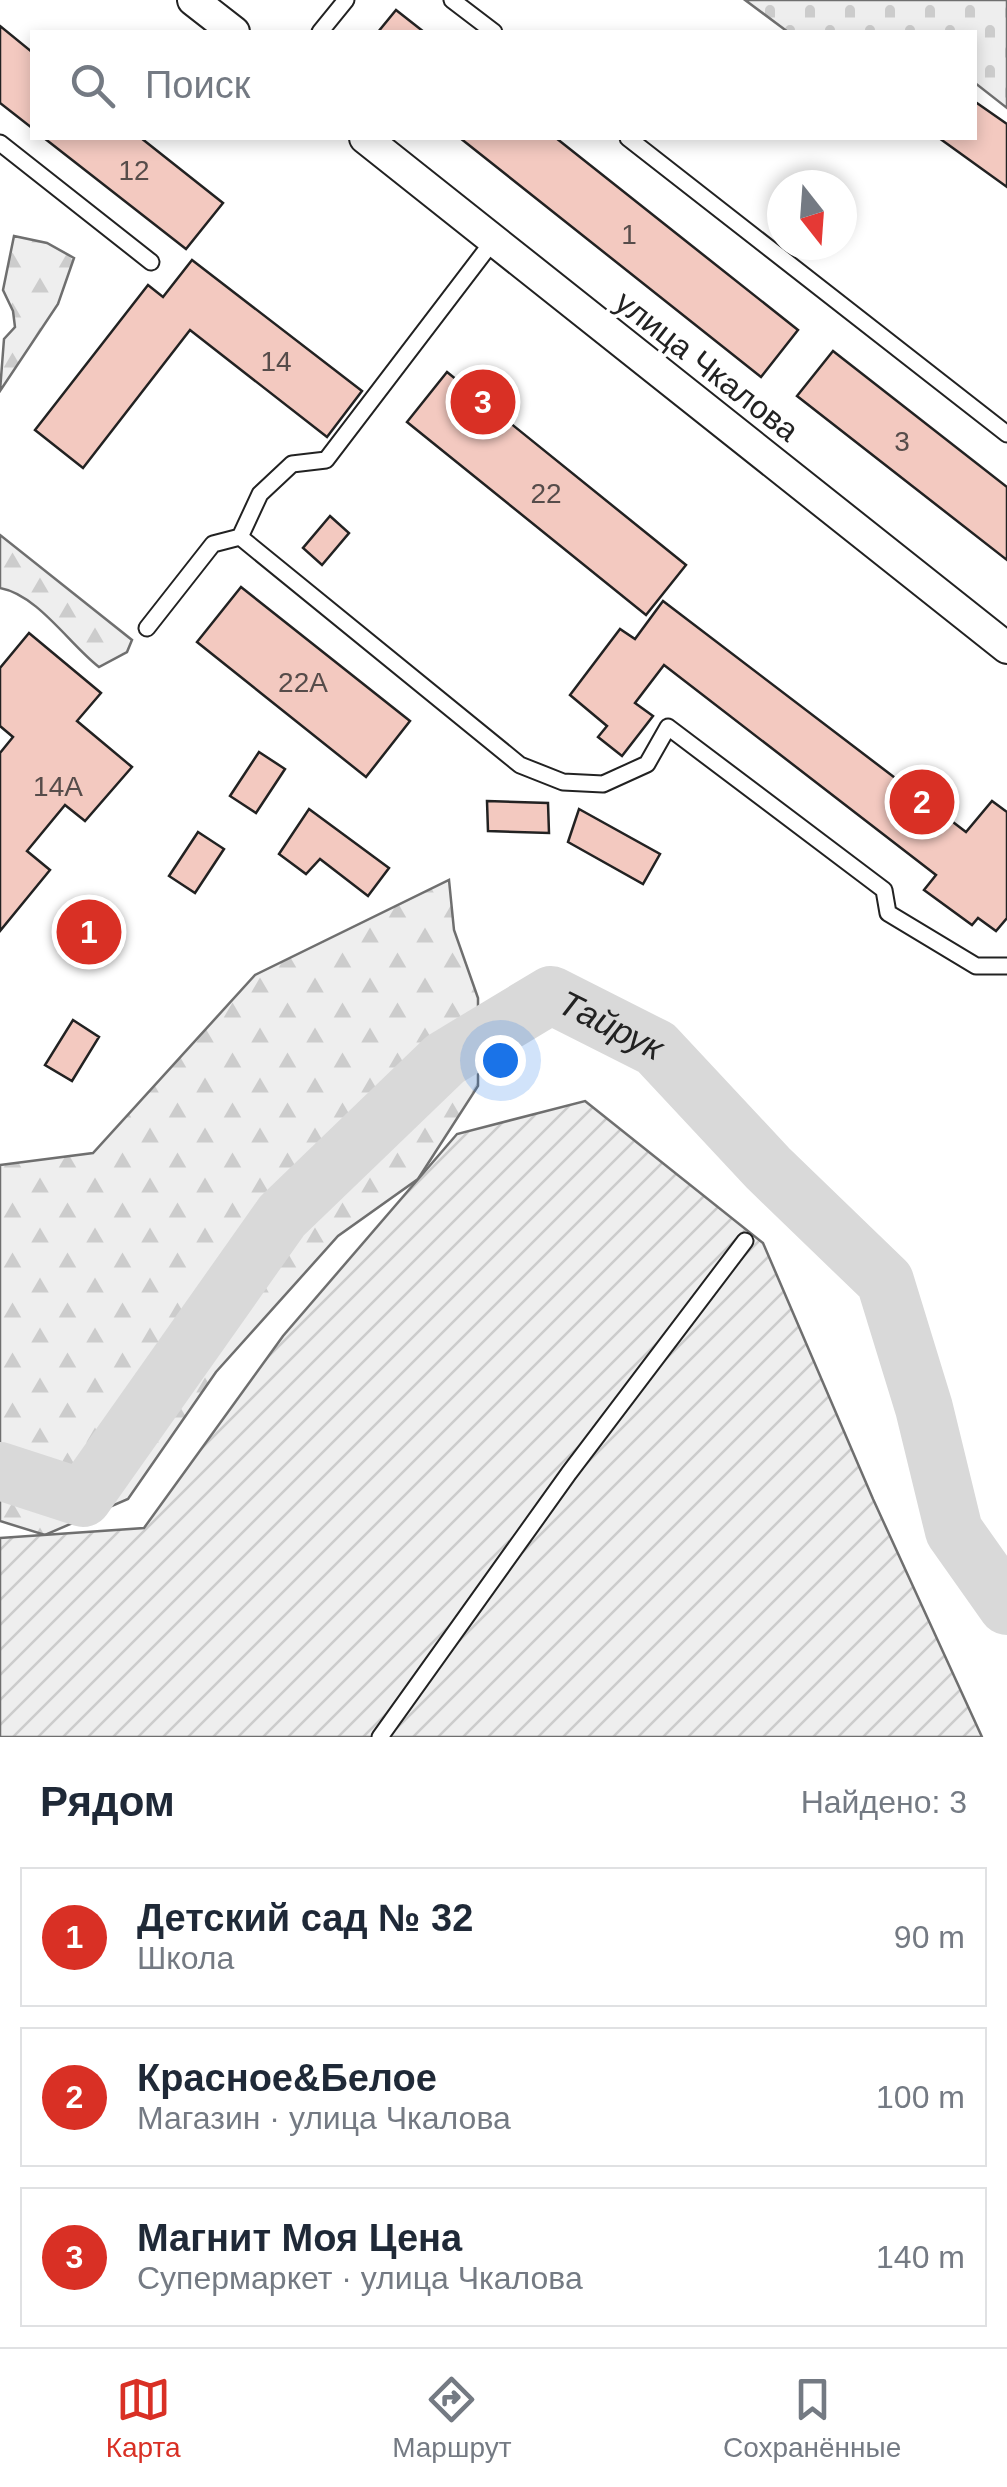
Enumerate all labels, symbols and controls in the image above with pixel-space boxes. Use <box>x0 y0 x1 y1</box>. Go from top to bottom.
search box <box>30 30 977 140</box>
icon: search <box>65 58 120 113</box>
text: Поиск <box>145 64 250 106</box>
house number: 12 <box>118 155 150 186</box>
north arrow <box>767 170 857 260</box>
house number: 1 <box>621 219 637 250</box>
street label: улица Чкалова <box>608 283 806 449</box>
house number: 14 <box>260 346 292 377</box>
pin: 3 <box>450 364 516 440</box>
house number: 3 <box>894 426 910 457</box>
house number: 22 <box>530 478 562 509</box>
house number: 22А <box>278 667 328 698</box>
pin: 2 <box>890 764 954 840</box>
house number: 14А <box>33 771 83 802</box>
pin: 1 <box>56 894 122 970</box>
water label: Тайрук <box>553 982 671 1068</box>
your location <box>475 1035 526 1086</box>
text: Рядом <box>40 1778 175 1825</box>
text: Найдено: 3 <box>801 1784 967 1820</box>
text: Детский сад № 32 <box>137 1897 473 1939</box>
text: 1 <box>66 1919 83 1955</box>
text: 90 m <box>894 1919 965 1955</box>
text: Школа <box>137 1940 234 1976</box>
text: Красное&Белое <box>137 2057 437 2099</box>
text: 2 <box>66 2079 83 2115</box>
text: 100 m <box>876 2079 965 2115</box>
text: Магазин · улица Чкалова <box>137 2100 511 2136</box>
text: Магнит Моя Цена <box>137 2217 462 2259</box>
text: 3 <box>66 2239 83 2275</box>
text: 140 m <box>876 2239 965 2275</box>
text: Супермаркет · улица Чкалова <box>137 2260 583 2296</box>
tab: Карта <box>106 2372 181 2464</box>
tab: Маршрут <box>392 2372 511 2464</box>
tab: Сохранённые <box>723 2372 901 2464</box>

